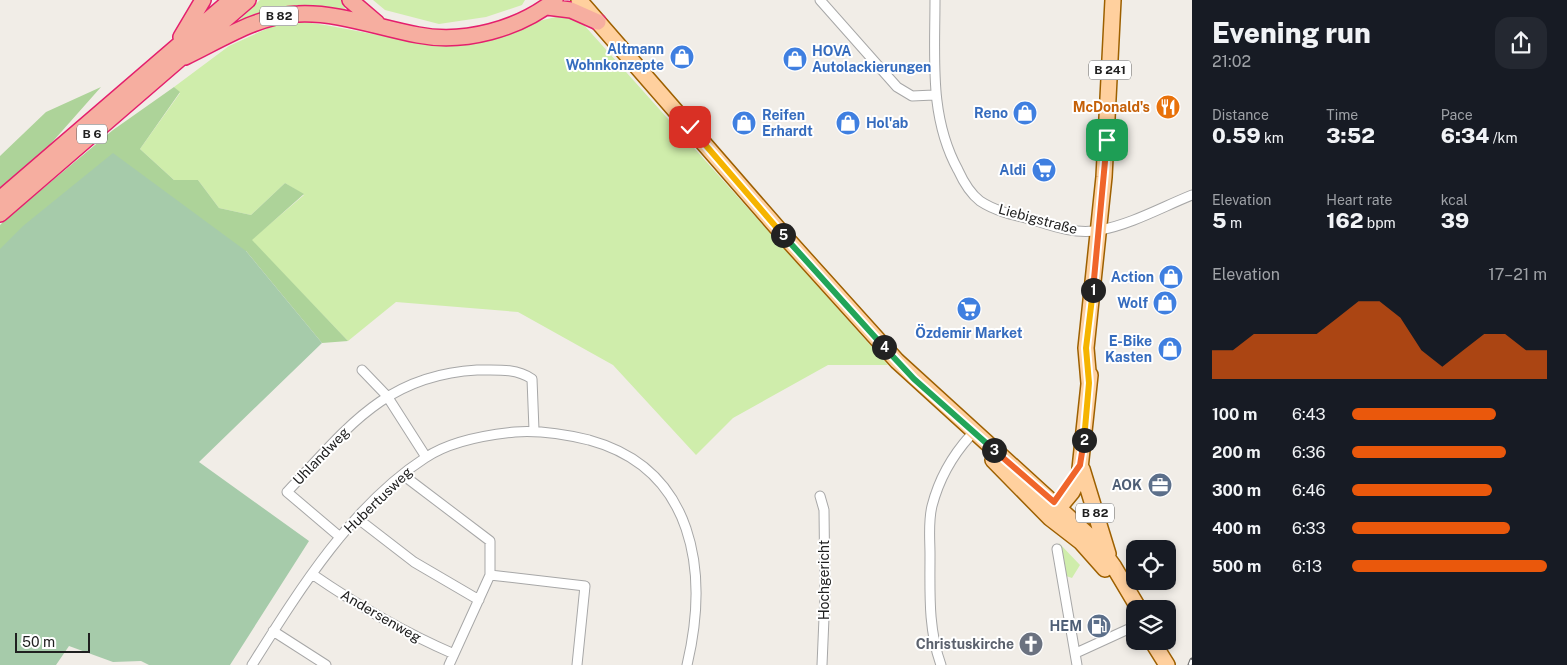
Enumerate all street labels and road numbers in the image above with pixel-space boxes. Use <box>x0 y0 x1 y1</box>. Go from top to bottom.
road number: B 82 <box>260 7 298 26</box>
road number: B 241 <box>1089 60 1131 80</box>
road number: B 6 <box>77 125 107 144</box>
street label: Liebigstraße <box>997 201 1079 237</box>
street label: Uhlandweg <box>290 424 353 488</box>
street label: Hubertusweg <box>341 463 416 536</box>
road number: B 82 <box>1076 503 1114 522</box>
street label: Hochgericht <box>816 540 832 620</box>
street label: Andersenweg <box>338 587 424 646</box>

